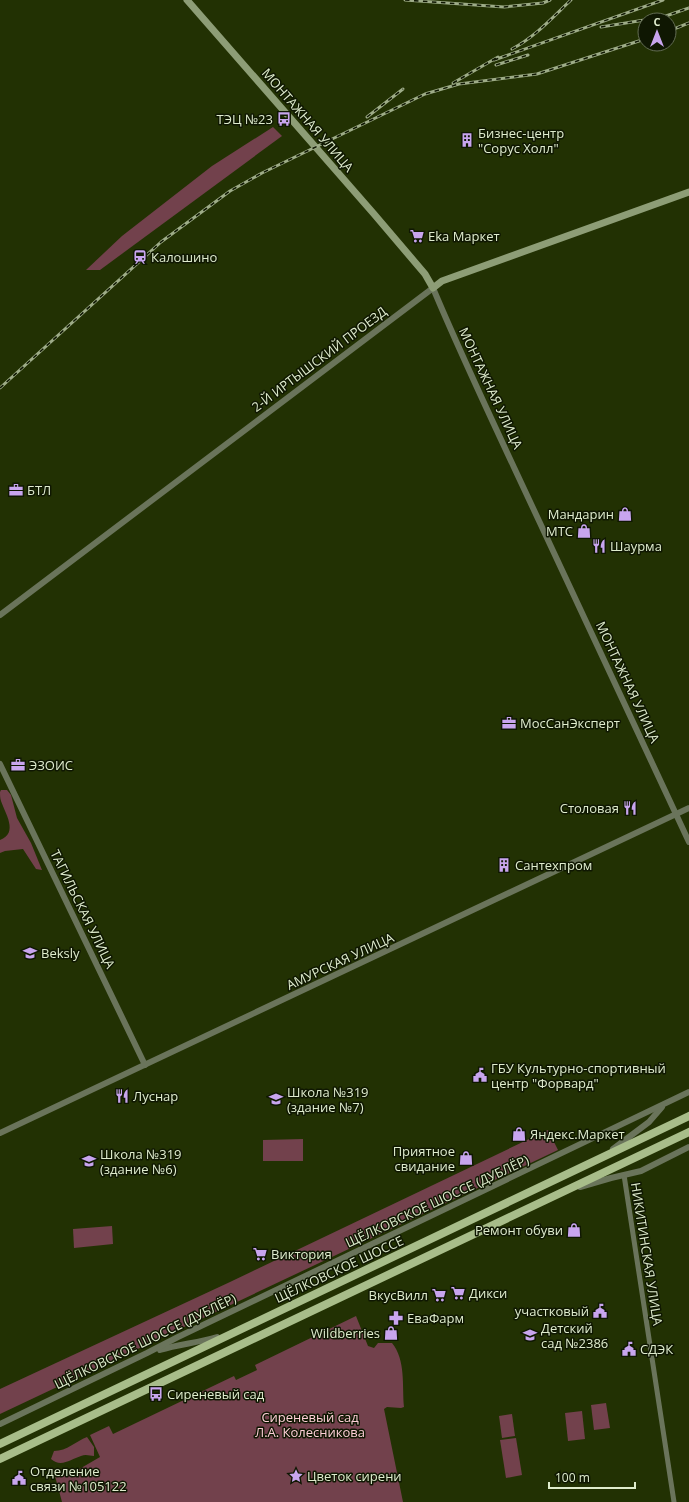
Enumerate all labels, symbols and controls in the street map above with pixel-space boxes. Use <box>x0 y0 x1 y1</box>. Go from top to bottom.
north arrow <box>637 12 677 52</box>
text: С <box>653 14 661 29</box>
street label: МОНТАЖНАЯ УЛИЦА <box>258 64 359 176</box>
place label: ТЭЦ №23 <box>217 110 273 128</box>
bus stop icon: ТЭЦ №23 <box>276 111 292 127</box>
place label: Бизнес-центр "Сорус Холл" <box>478 124 564 157</box>
building icon: Бизнес-центр "Сорус Холл" <box>459 132 475 148</box>
place label: Eka Маркет <box>428 227 500 245</box>
supermarket icon: Eka Маркет <box>409 228 425 244</box>
place label: Калошино <box>151 248 217 266</box>
station icon: Калошино <box>132 249 148 265</box>
street label: 2-Й ИРТЫШСКИЙ ПРОЕЗД <box>248 302 390 416</box>
street label: МОНТАЖНАЯ УЛИЦА <box>455 324 527 452</box>
place label: БТЛ <box>27 481 51 499</box>
office icon: БТЛ <box>8 482 24 498</box>
place label: Мандарин <box>548 505 614 523</box>
shop icon: Мандарин <box>617 506 633 522</box>
place label: МТС <box>546 522 573 540</box>
shop icon: МТС <box>576 523 592 539</box>
place label: Шаурма <box>610 537 662 555</box>
restaurant icon: Шаурма <box>591 538 607 554</box>
street label: МОНТАЖНАЯ УЛИЦА <box>592 618 664 746</box>
place label: МосСанЭксперт <box>520 714 620 732</box>
office icon: МосСанЭксперт <box>501 715 517 731</box>
place label: ЭЗОИС <box>29 756 73 774</box>
office icon: ЭЗОИС <box>10 757 26 773</box>
place label: Столовая <box>560 799 619 817</box>
restaurant icon: Столовая <box>622 800 638 816</box>
street label: ТАГИЛЬСКАЯ УЛИЦА <box>46 847 120 972</box>
place label: Сантехпром <box>515 856 592 874</box>
building icon: Сантехпром <box>496 857 512 873</box>
street label: АМУРСКАЯ УЛИЦА <box>283 928 397 994</box>
place label: Beksly <box>41 944 80 962</box>
school or university icon: Beksly <box>22 945 38 961</box>
place label: ГБУ Культурно-спортивный центр "Форвард" <box>491 1059 666 1092</box>
public building icon: ГБУ Культурно-спортивный центр "Форвард" <box>472 1067 488 1083</box>
place label: Школа №319 (здание №7) <box>287 1083 369 1116</box>
place label: Луснар <box>133 1087 178 1105</box>
restaurant icon: Луснар <box>114 1088 130 1104</box>
school or university icon: Школа №319 (здание №7) <box>268 1091 284 1107</box>
place label: Яндекс.Маркет <box>530 1125 625 1143</box>
shop icon: Яндекс.Маркет <box>511 1126 527 1142</box>
place label: Приятное свидание <box>393 1142 455 1175</box>
place label: Школа №319 (здание №6) <box>100 1145 182 1178</box>
street label: ЩЁЛКОВСКОЕ ШОССЕ (ДУБЛЁР) <box>342 1150 532 1251</box>
shop icon: Приятное свидание <box>458 1150 474 1166</box>
school or university icon: Школа №319 (здание №6) <box>81 1153 97 1169</box>
street label: НИКИТИНСКАЯ УЛИЦА <box>627 1181 667 1328</box>
place label: Ремонт обуви <box>475 1221 563 1239</box>
shop icon: Ремонт обуви <box>566 1222 582 1238</box>
street label: ЩЁЛКОВСКОЕ ШОССЕ <box>272 1231 406 1307</box>
place label: Виктория <box>271 1245 332 1263</box>
supermarket icon: Виктория <box>252 1246 268 1262</box>
place label: Дикси <box>469 1284 507 1302</box>
supermarket icon: Дикси <box>450 1285 466 1301</box>
place label: ВкусВилл <box>369 1286 428 1304</box>
supermarket icon: ВкусВилл <box>431 1287 447 1303</box>
street label: ЩЁЛКОВСКОЕ ШОССЕ (ДУБЛЁР) <box>51 1289 239 1393</box>
place label: участковый <box>515 1302 589 1320</box>
public building icon: участковый <box>592 1303 608 1319</box>
place label: ЕваФарм <box>407 1309 464 1327</box>
pharmacy icon: ЕваФарм <box>388 1310 404 1326</box>
place label: Детский сад №2386 <box>541 1319 608 1352</box>
place label: Wildberries <box>311 1324 380 1342</box>
shop icon: Wildberries <box>383 1325 399 1341</box>
school or university icon: Детский сад №2386 <box>522 1327 538 1343</box>
place label: СДЭК <box>640 1340 673 1358</box>
public building icon: СДЭК <box>621 1341 637 1357</box>
place label: Сиреневый сад <box>167 1385 265 1403</box>
bus stop icon: Сиреневый сад <box>148 1386 164 1402</box>
park label: Сиреневый сад Л.А. Колесникова <box>255 1408 365 1441</box>
place label: Отделение связи №105122 <box>30 1462 127 1495</box>
scale bar <box>549 1464 635 1490</box>
place label: Цветок сирени <box>307 1467 402 1485</box>
place icon: Цветок сирени <box>288 1468 304 1484</box>
text: 100 m <box>555 1469 590 1486</box>
public building icon: Отделение связи №105122 <box>11 1470 27 1486</box>

